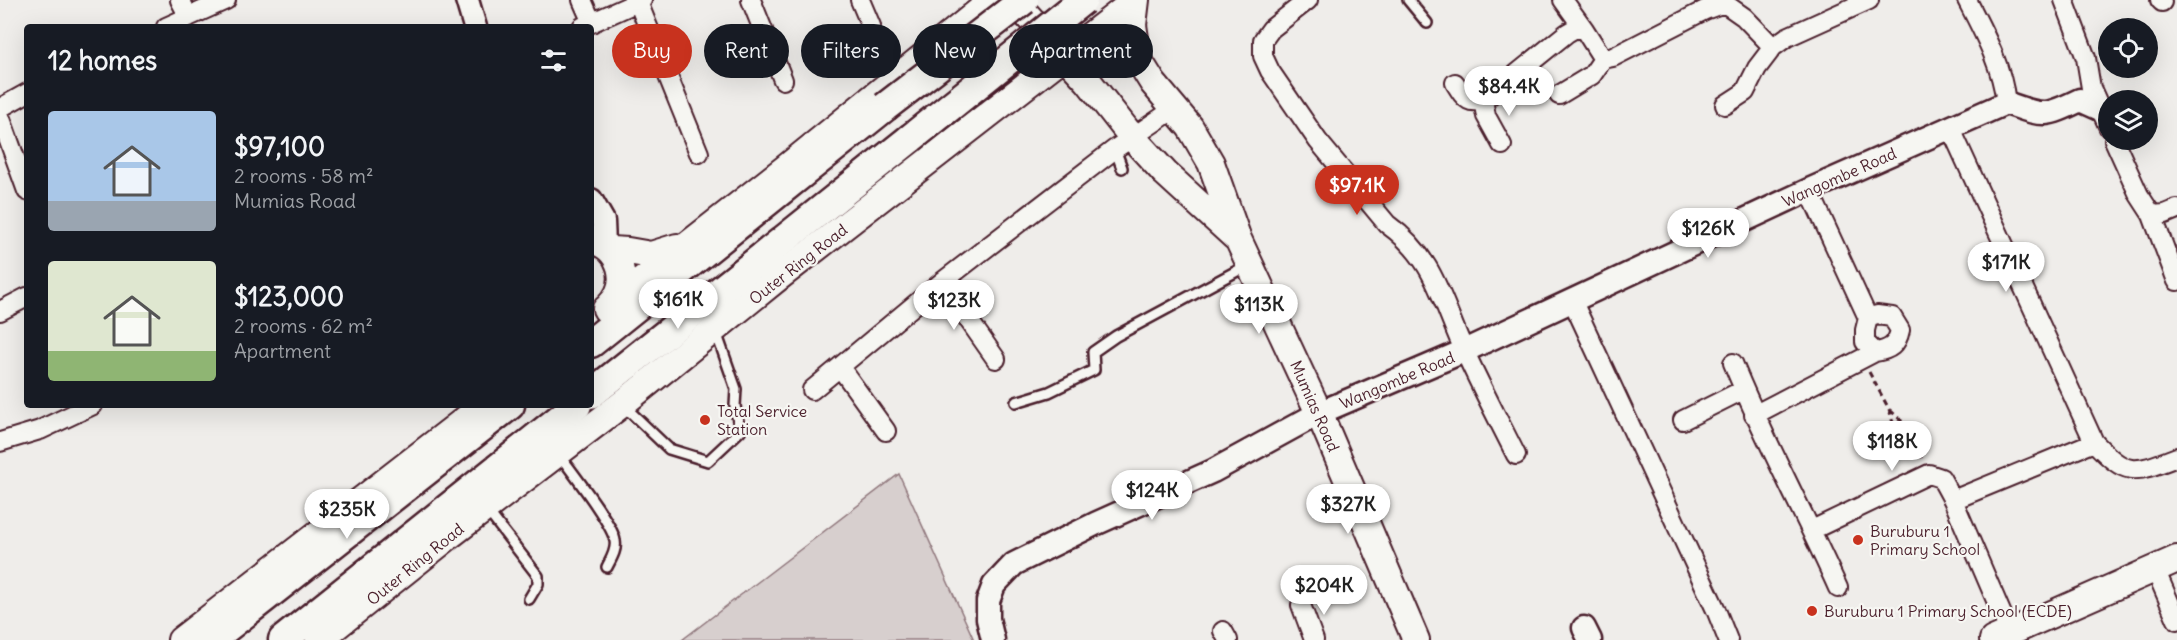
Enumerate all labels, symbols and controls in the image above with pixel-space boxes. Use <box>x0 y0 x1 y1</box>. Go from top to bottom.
map controls <box>2098 18 2158 150</box>
button: locate <box>2098 18 2158 78</box>
chip: Buy <box>612 24 692 78</box>
chip: Rent <box>704 24 789 78</box>
chip: Filters <box>801 24 901 78</box>
chip: New <box>913 24 997 78</box>
chip: Apartment <box>1009 24 1153 78</box>
text: 12 homes <box>48 44 157 77</box>
icon: filters <box>537 44 570 77</box>
pin: $84.4K <box>1460 66 1558 117</box>
text: $84.4K <box>1478 73 1540 98</box>
button: layers <box>2098 90 2158 150</box>
text: $97,100 <box>234 130 325 163</box>
icon: home <box>96 135 168 207</box>
street label: Wangombe Road <box>1779 143 1899 211</box>
text: 2 rooms · 58 m² <box>234 163 374 188</box>
pin: $97.1K <box>1308 165 1406 216</box>
text: $97.1K <box>1329 172 1385 197</box>
text: Mumias Road <box>234 188 356 213</box>
pin: $126K <box>1666 208 1750 259</box>
text: $126K <box>1681 215 1735 240</box>
street label: Outer Ring Road <box>745 219 851 309</box>
pin: $171K <box>1964 242 2048 293</box>
text: $171K <box>1982 249 2030 274</box>
pin: $161K <box>636 279 720 330</box>
text: $123,000 <box>234 280 344 313</box>
pin: $123K <box>912 280 996 331</box>
pin: $113K <box>1217 284 1301 335</box>
icon: home <box>96 285 168 357</box>
text: $161K <box>653 286 703 311</box>
text: $123K <box>927 287 981 312</box>
text: $113K <box>1234 291 1284 316</box>
text: 2 rooms · 62 m² <box>234 313 373 338</box>
text: Apartment <box>234 338 331 363</box>
street label: Wangombe Road <box>1336 347 1458 413</box>
street label: Mumias Road <box>1286 357 1344 455</box>
place label: Total Service Station <box>717 401 807 439</box>
marker: Total Service Station <box>698 413 712 427</box>
pin: $118K <box>1850 421 1934 472</box>
text: $118K <box>1867 428 1917 453</box>
pin: $124K <box>1110 470 1194 521</box>
text: $124K <box>1125 477 1179 502</box>
pin: $327K <box>1306 484 1390 535</box>
pin: $235K <box>305 489 389 540</box>
text: $327K <box>1320 491 1376 516</box>
text: $235K <box>318 496 376 521</box>
street label: Outer Ring Road <box>362 519 468 609</box>
place label: Buruburu 1 Primary School <box>1870 521 1980 559</box>
marker: Buruburu 1 Primary School <box>1851 533 1865 547</box>
pin: $204K <box>1282 565 1366 616</box>
text: $204K <box>1294 572 1354 597</box>
place label: Buruburu 1 Primary School (ECDE) <box>1824 601 2072 621</box>
marker: Buruburu 1 Primary School (ECDE) <box>1805 604 1819 618</box>

